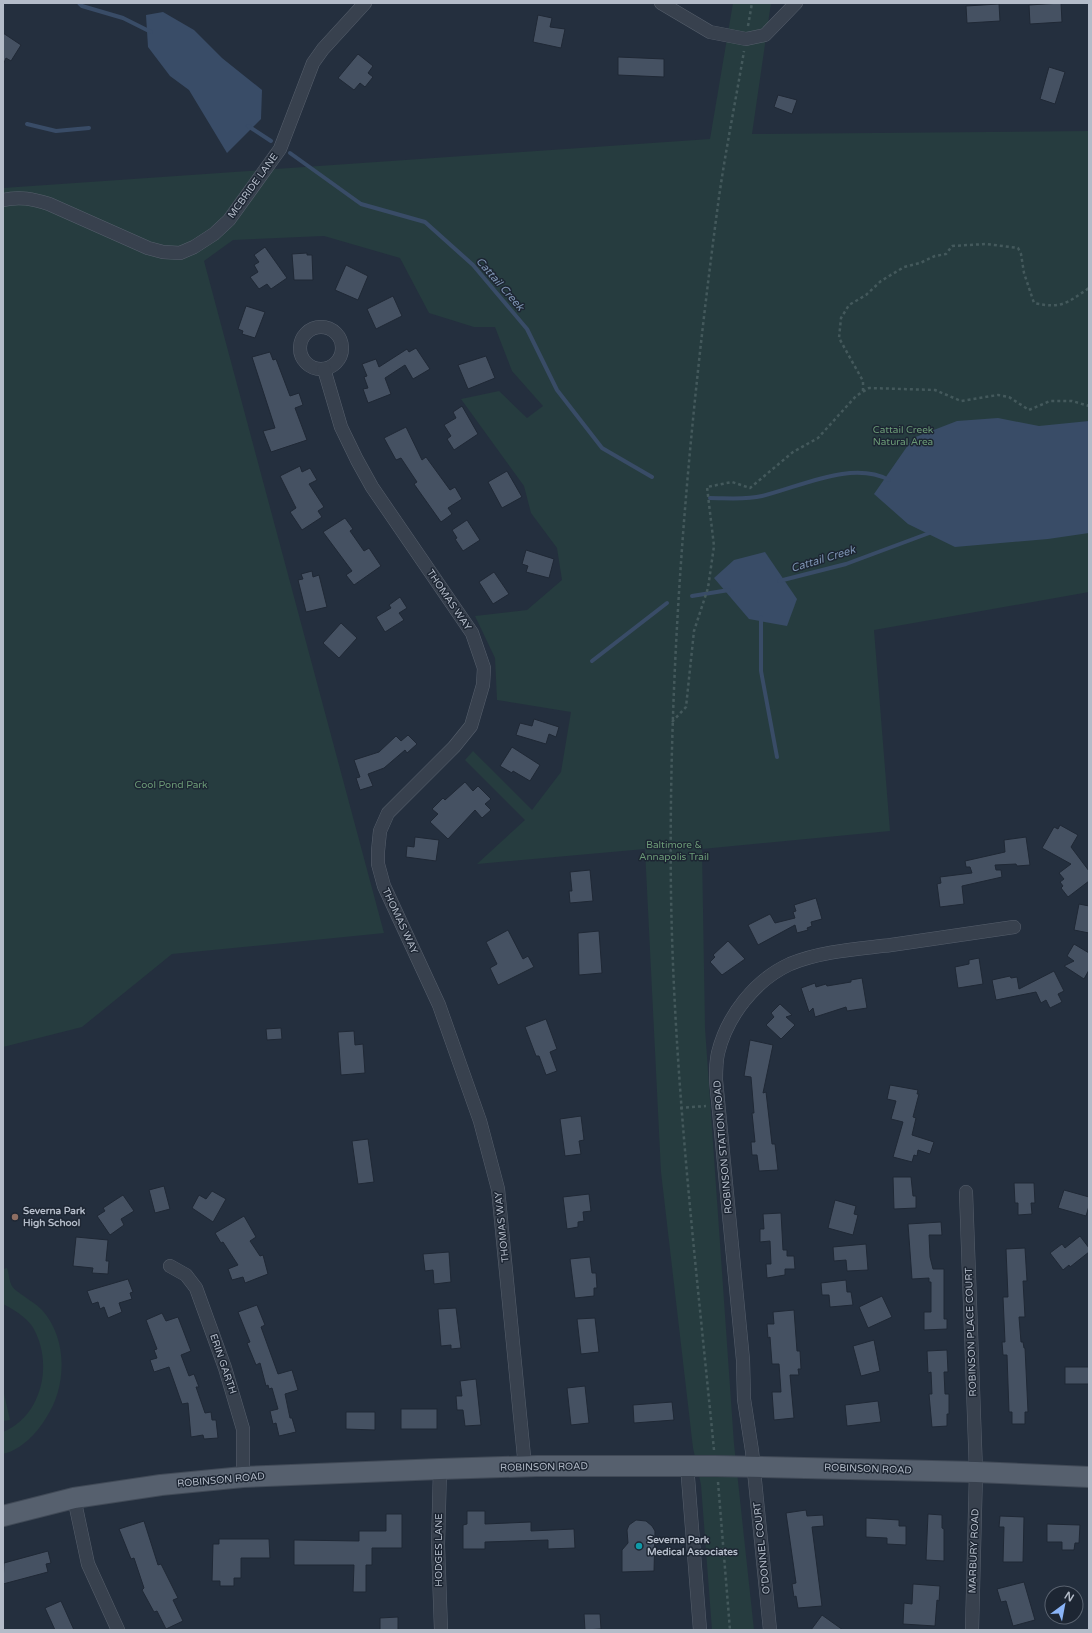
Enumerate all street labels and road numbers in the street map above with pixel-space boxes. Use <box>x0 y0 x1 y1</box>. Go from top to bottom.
street label: MCBRIDE LANE <box>225 151 281 221</box>
street label: THOMAS WAY <box>424 567 474 633</box>
street label: THOMAS WAY <box>380 886 421 956</box>
street label: ROBINSON STATION ROAD <box>711 1080 735 1214</box>
street label: THOMAS WAY <box>492 1190 512 1263</box>
street label: ROBINSON PLACE COURT <box>963 1267 979 1397</box>
street label: ERIN GARTH <box>207 1332 239 1396</box>
street label: ROBINSON ROAD <box>500 1460 588 1474</box>
street label: ROBINSON ROAD <box>824 1461 912 1477</box>
street label: ROBINSON ROAD <box>177 1470 265 1490</box>
street label: O'DONNEL COURT <box>751 1501 773 1595</box>
street label: MARBURY ROAD <box>967 1508 981 1594</box>
street label: HODGES LANE <box>433 1513 445 1587</box>

